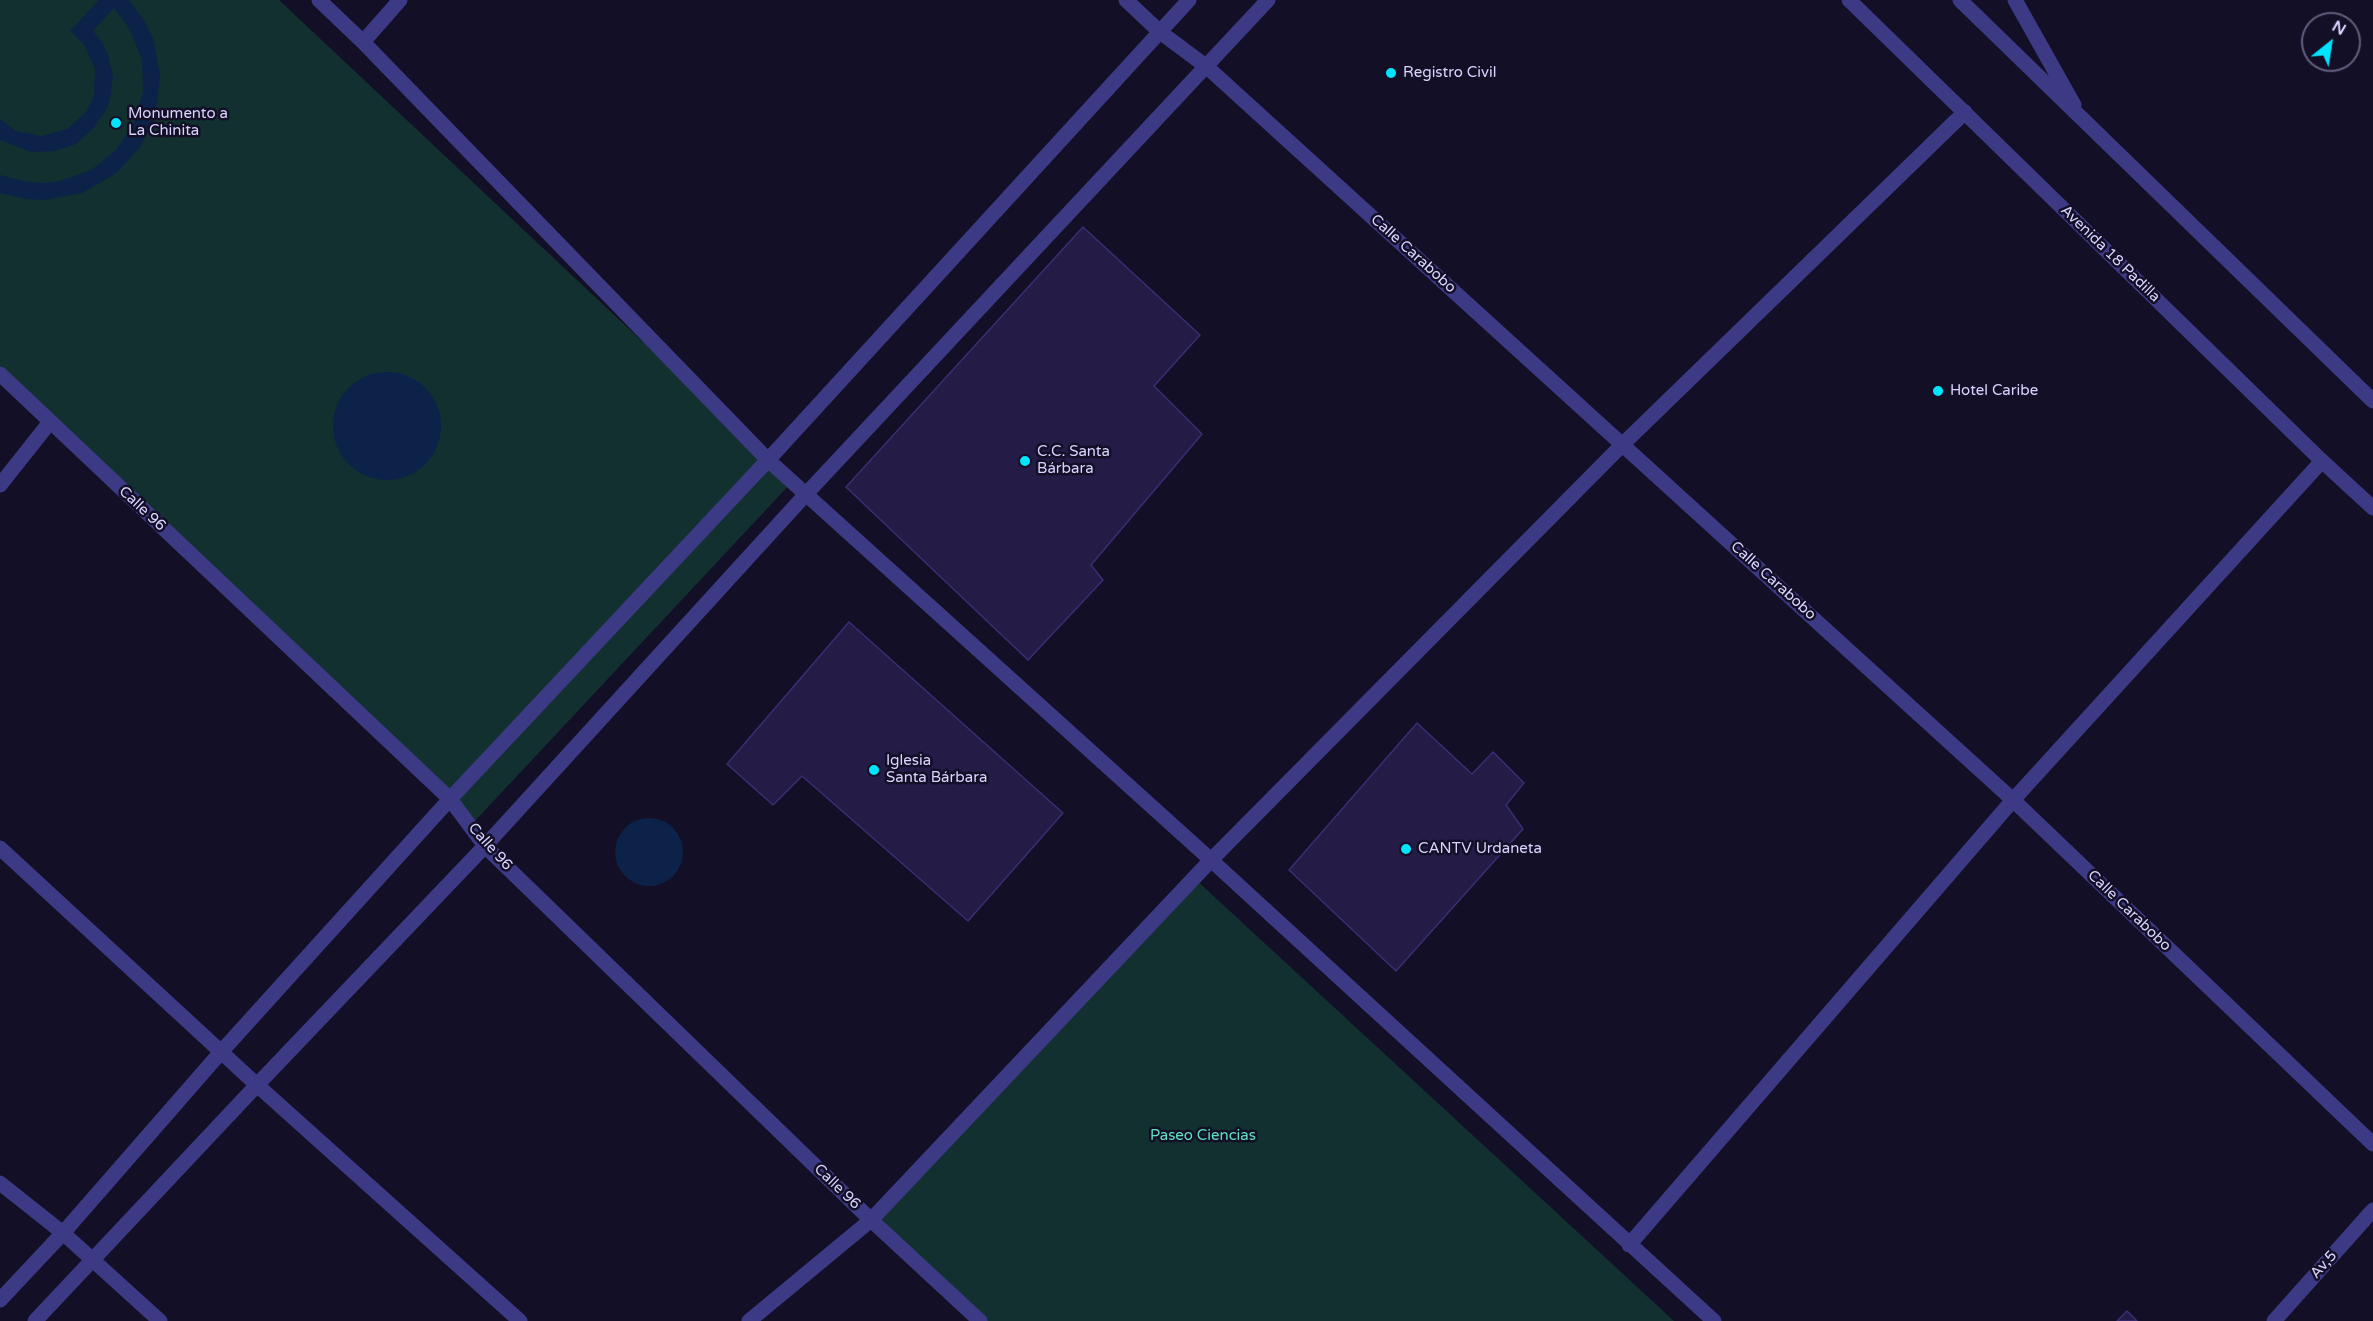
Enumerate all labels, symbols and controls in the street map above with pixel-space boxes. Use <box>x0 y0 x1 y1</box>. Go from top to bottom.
north arrow <box>2301 12 2361 72</box>
text: N <box>2328 16 2350 40</box>
place label: Registro Civil <box>1403 64 1496 82</box>
marker: Registro Civil <box>1384 66 1398 80</box>
place label: Monumento a La Chinita <box>128 105 228 140</box>
marker: Monumento a La Chinita <box>109 116 123 130</box>
street label: Avenida 18 Padilla <box>2056 202 2164 306</box>
street label: Calle Carabobo <box>1367 211 1459 297</box>
place label: Hotel Caribe <box>1950 382 2038 400</box>
marker: Hotel Caribe <box>1931 384 1945 398</box>
place label: C.C. Santa Bárbara <box>1037 443 1110 478</box>
marker: C.C. Santa Bárbara <box>1018 454 1032 468</box>
street label: Calle 96 <box>115 483 169 535</box>
street label: Calle Carabobo <box>1727 538 1819 624</box>
place label: Iglesia Santa Bárbara <box>886 752 987 787</box>
marker: Iglesia Santa Bárbara <box>867 763 881 777</box>
street label: Calle 96 <box>464 820 516 874</box>
place label: CANTV Urdaneta <box>1418 840 1542 858</box>
marker: CANTV Urdaneta <box>1399 842 1413 856</box>
street label: Calle Carabobo <box>2084 867 2174 955</box>
park label: Paseo Ciencias <box>1150 1127 1256 1145</box>
street label: Calle 96 <box>810 1161 864 1213</box>
street label: Av,5 <box>2307 1247 2341 1283</box>

